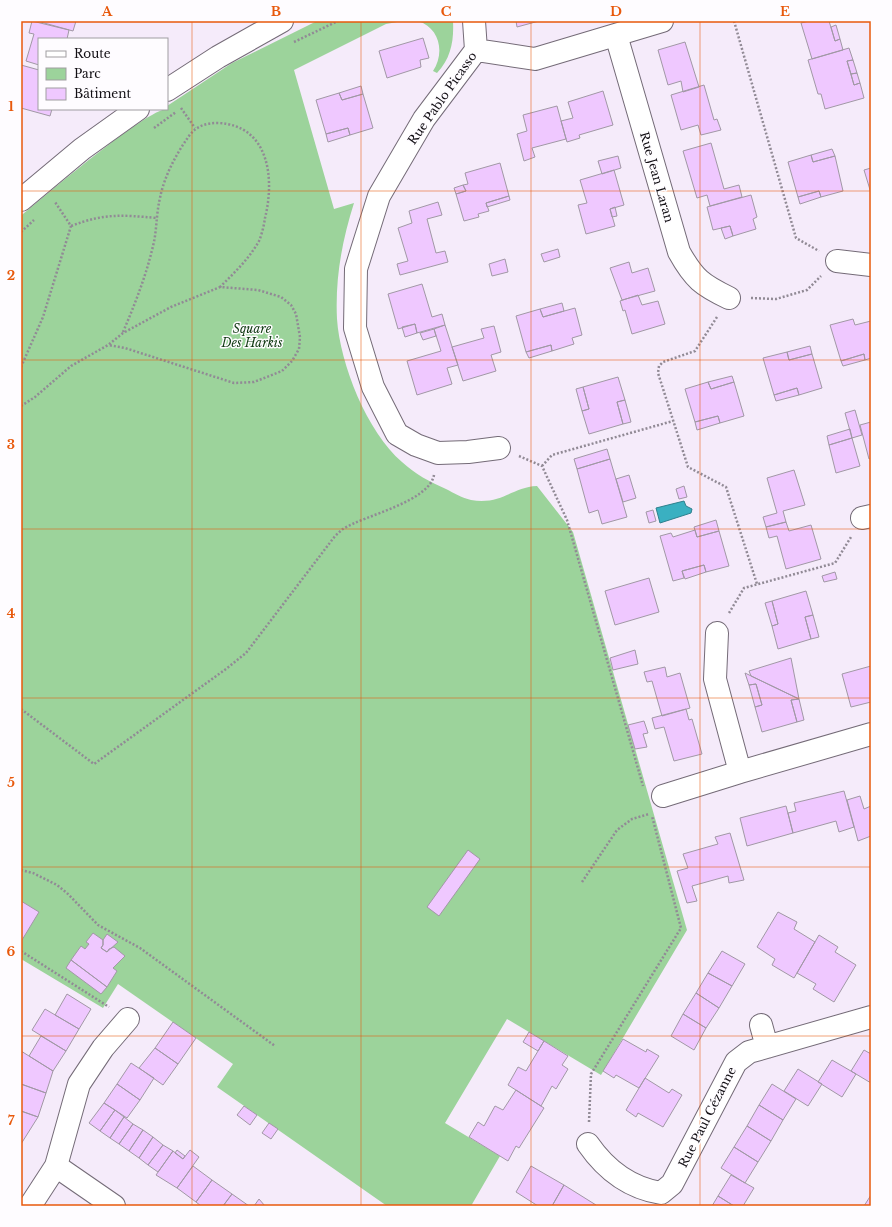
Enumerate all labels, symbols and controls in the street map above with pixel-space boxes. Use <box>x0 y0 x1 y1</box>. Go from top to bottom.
text: A <box>101 3 113 20</box>
text: B <box>271 3 281 20</box>
text: C <box>441 3 452 20</box>
text: D <box>610 3 622 20</box>
text: E <box>780 3 790 20</box>
legend <box>38 38 168 110</box>
text: Route <box>74 46 111 61</box>
street label: Rue Pablo Picasso <box>404 49 480 147</box>
text: Parc <box>74 66 101 81</box>
text: Bâtiment <box>74 86 132 101</box>
text: 1 <box>8 98 14 115</box>
street label: Rue Jean Laran <box>637 130 677 224</box>
text: 2 <box>7 267 15 284</box>
park label: Square Des Harkis <box>221 321 283 350</box>
text: 3 <box>7 436 15 453</box>
text: 4 <box>7 605 16 622</box>
text: 5 <box>7 774 15 791</box>
text: 6 <box>7 943 16 960</box>
street label: Rue Paul Cézanne <box>675 1064 739 1170</box>
text: 7 <box>8 1112 15 1129</box>

